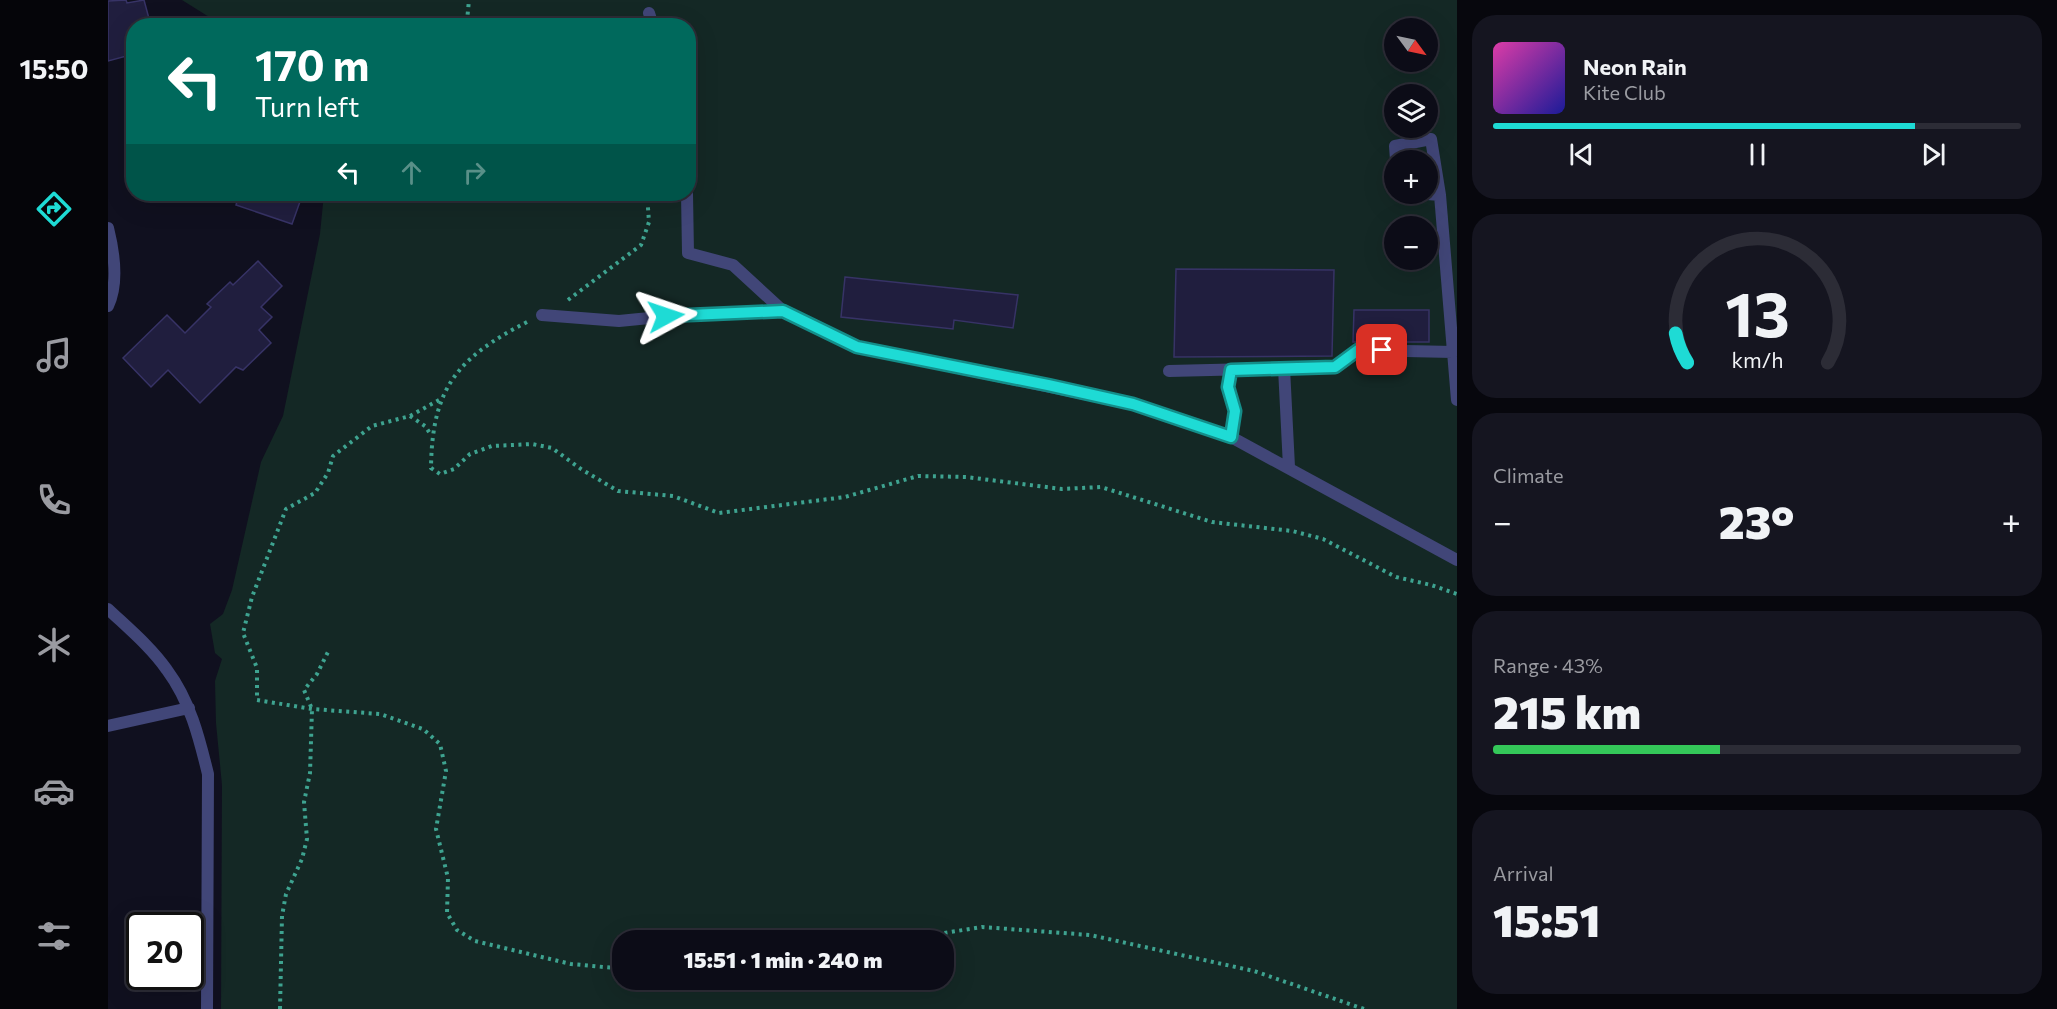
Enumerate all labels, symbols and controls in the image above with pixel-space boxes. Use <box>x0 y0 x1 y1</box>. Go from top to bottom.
north arrow <box>1384 18 1438 72</box>
map controls <box>1384 18 1438 270</box>
text: 170 m <box>255 38 369 90</box>
icon: left <box>156 42 234 120</box>
text: 15:50 <box>20 52 88 85</box>
text: Neon Rain <box>1583 53 1687 80</box>
text: Kite Club <box>1583 80 1666 104</box>
button: layers <box>1384 84 1438 138</box>
text: Turn left <box>255 90 359 123</box>
icon: previous <box>1565 138 1598 171</box>
icon: pause <box>1741 138 1774 171</box>
icon: next <box>1917 138 1950 171</box>
button: + <box>1384 150 1438 204</box>
icon: left <box>332 156 365 189</box>
icon: ahead <box>395 156 428 189</box>
icon: right <box>458 156 491 189</box>
icon: directions <box>33 188 75 230</box>
button: − <box>1384 216 1438 270</box>
text: 13 <box>1725 274 1789 350</box>
position arrow <box>634 284 698 348</box>
pin <box>1356 324 1407 375</box>
icon: arrive <box>1365 333 1398 366</box>
icon: music <box>33 334 75 376</box>
text: km/h <box>1731 346 1783 372</box>
text: Climate <box>1493 463 1563 487</box>
icon: phone <box>33 479 75 521</box>
text: 23° <box>1719 493 1795 548</box>
text: − <box>1493 500 1512 541</box>
text: + <box>2002 500 2021 541</box>
icon: climate <box>33 624 75 666</box>
text: Range · 43% <box>1493 653 1603 677</box>
text: 215 km <box>1493 683 1641 738</box>
icon: car <box>33 770 75 812</box>
text: Arrival <box>1493 861 1554 885</box>
text: 15:51 <box>1493 891 1601 946</box>
speed limit sign: 20 <box>126 912 204 990</box>
icon: filters <box>33 915 75 957</box>
text: 15:51 · 1 min · 240 m <box>684 946 882 973</box>

